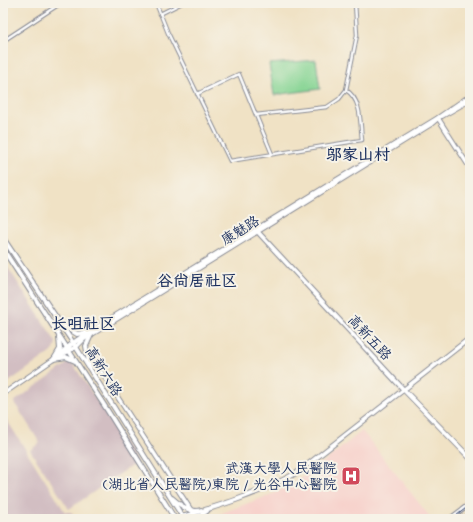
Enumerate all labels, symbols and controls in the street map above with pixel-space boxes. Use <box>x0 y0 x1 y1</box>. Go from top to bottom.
district label: 邬家山村 <box>326 145 390 166</box>
street label: 康魅路 <box>218 212 263 250</box>
district label: 谷尚居社区 <box>157 271 237 292</box>
street label: 高新五路 <box>344 311 395 364</box>
district label: 长咀社区 <box>51 314 115 335</box>
street label: 高新六路 <box>81 343 126 400</box>
place label: 武漢大學人民醫院 (湖北省人民醫院)東院 / 光谷中心醫院 <box>102 460 337 494</box>
hospital icon: 武漢大學人民醫院 (湖北省人民醫院)東院 / 光谷中心醫院 <box>340 465 362 487</box>

